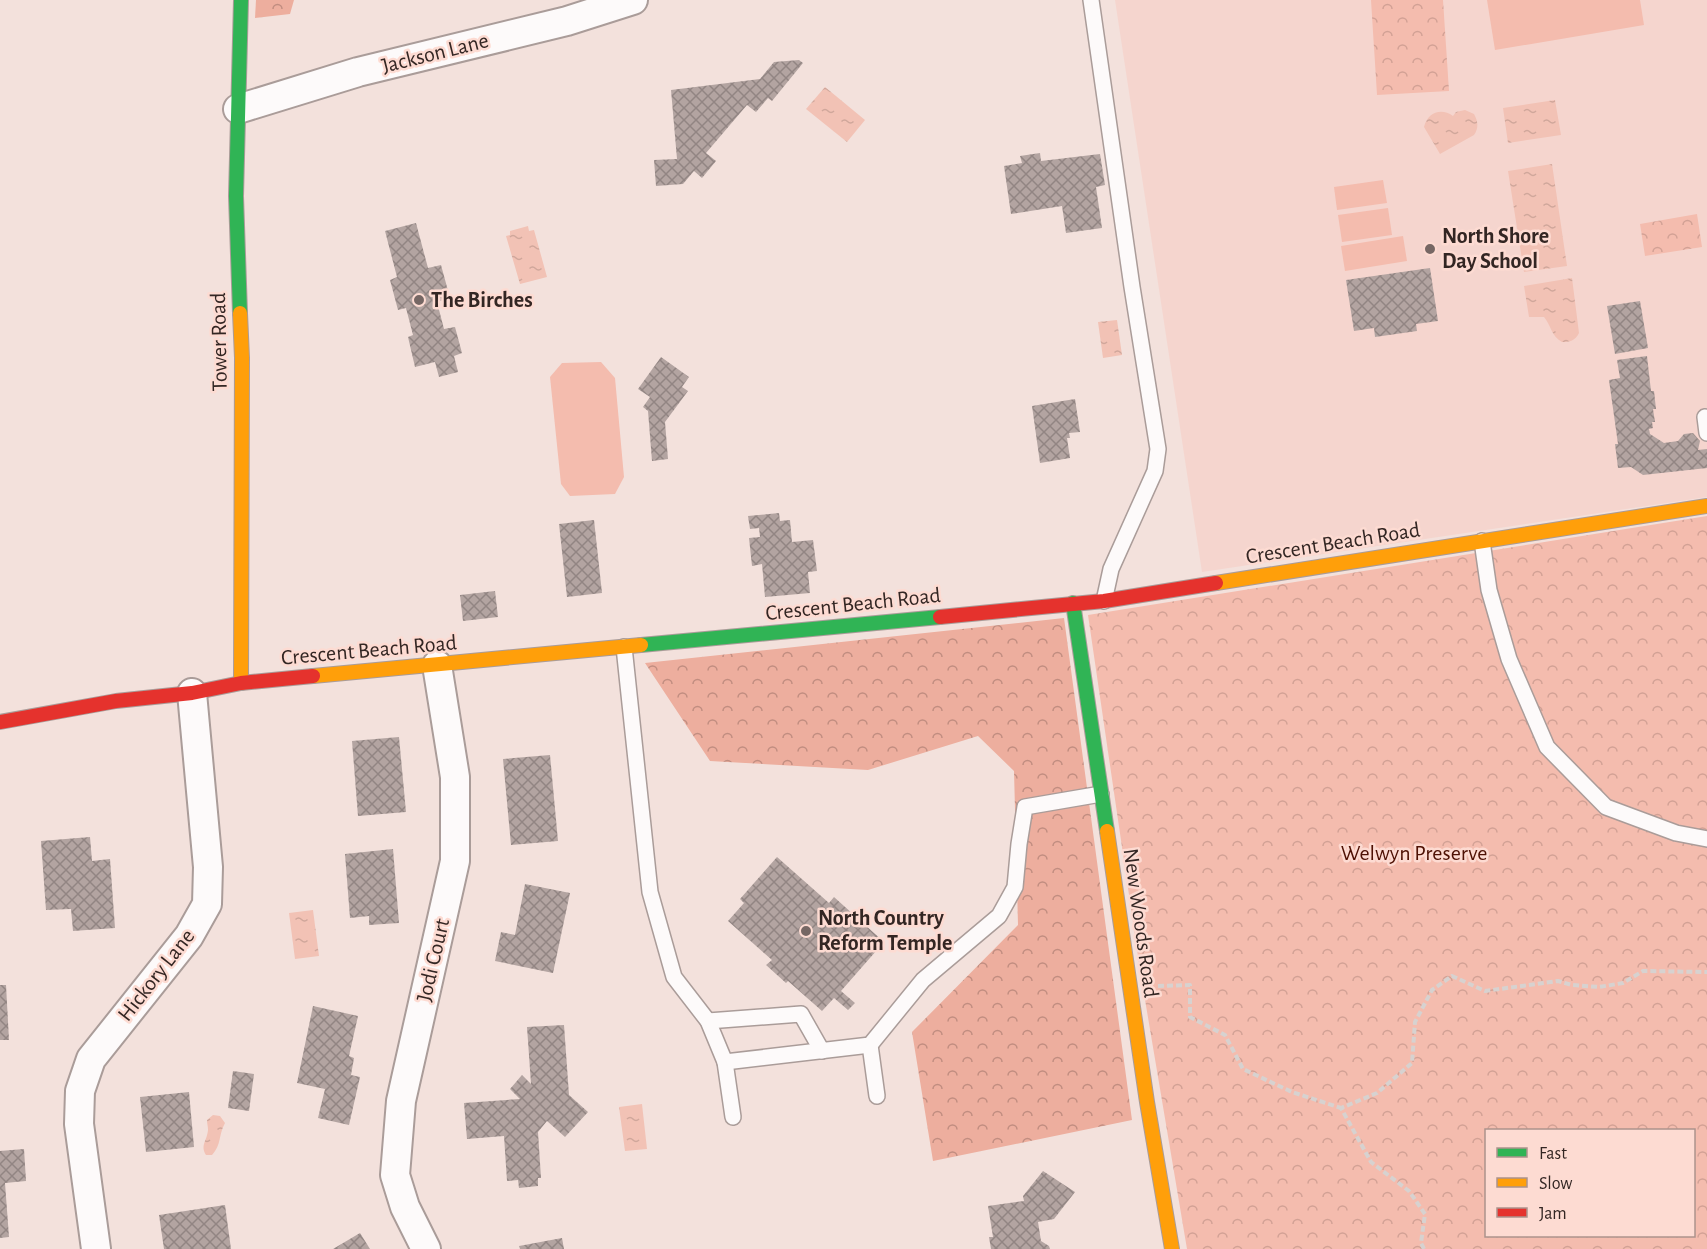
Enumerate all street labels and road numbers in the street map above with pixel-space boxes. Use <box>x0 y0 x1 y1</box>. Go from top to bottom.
street label: Jackson Lane <box>379 29 491 77</box>
street label: Tower Road <box>207 292 231 392</box>
street label: Crescent Beach Road <box>1244 518 1422 568</box>
street label: Crescent Beach Road <box>764 584 942 624</box>
street label: Crescent Beach Road <box>280 631 458 669</box>
street label: New Woods Road <box>1120 847 1162 999</box>
street label: Jodi Court <box>413 916 453 1004</box>
street label: Hickory Lane <box>113 925 199 1025</box>

